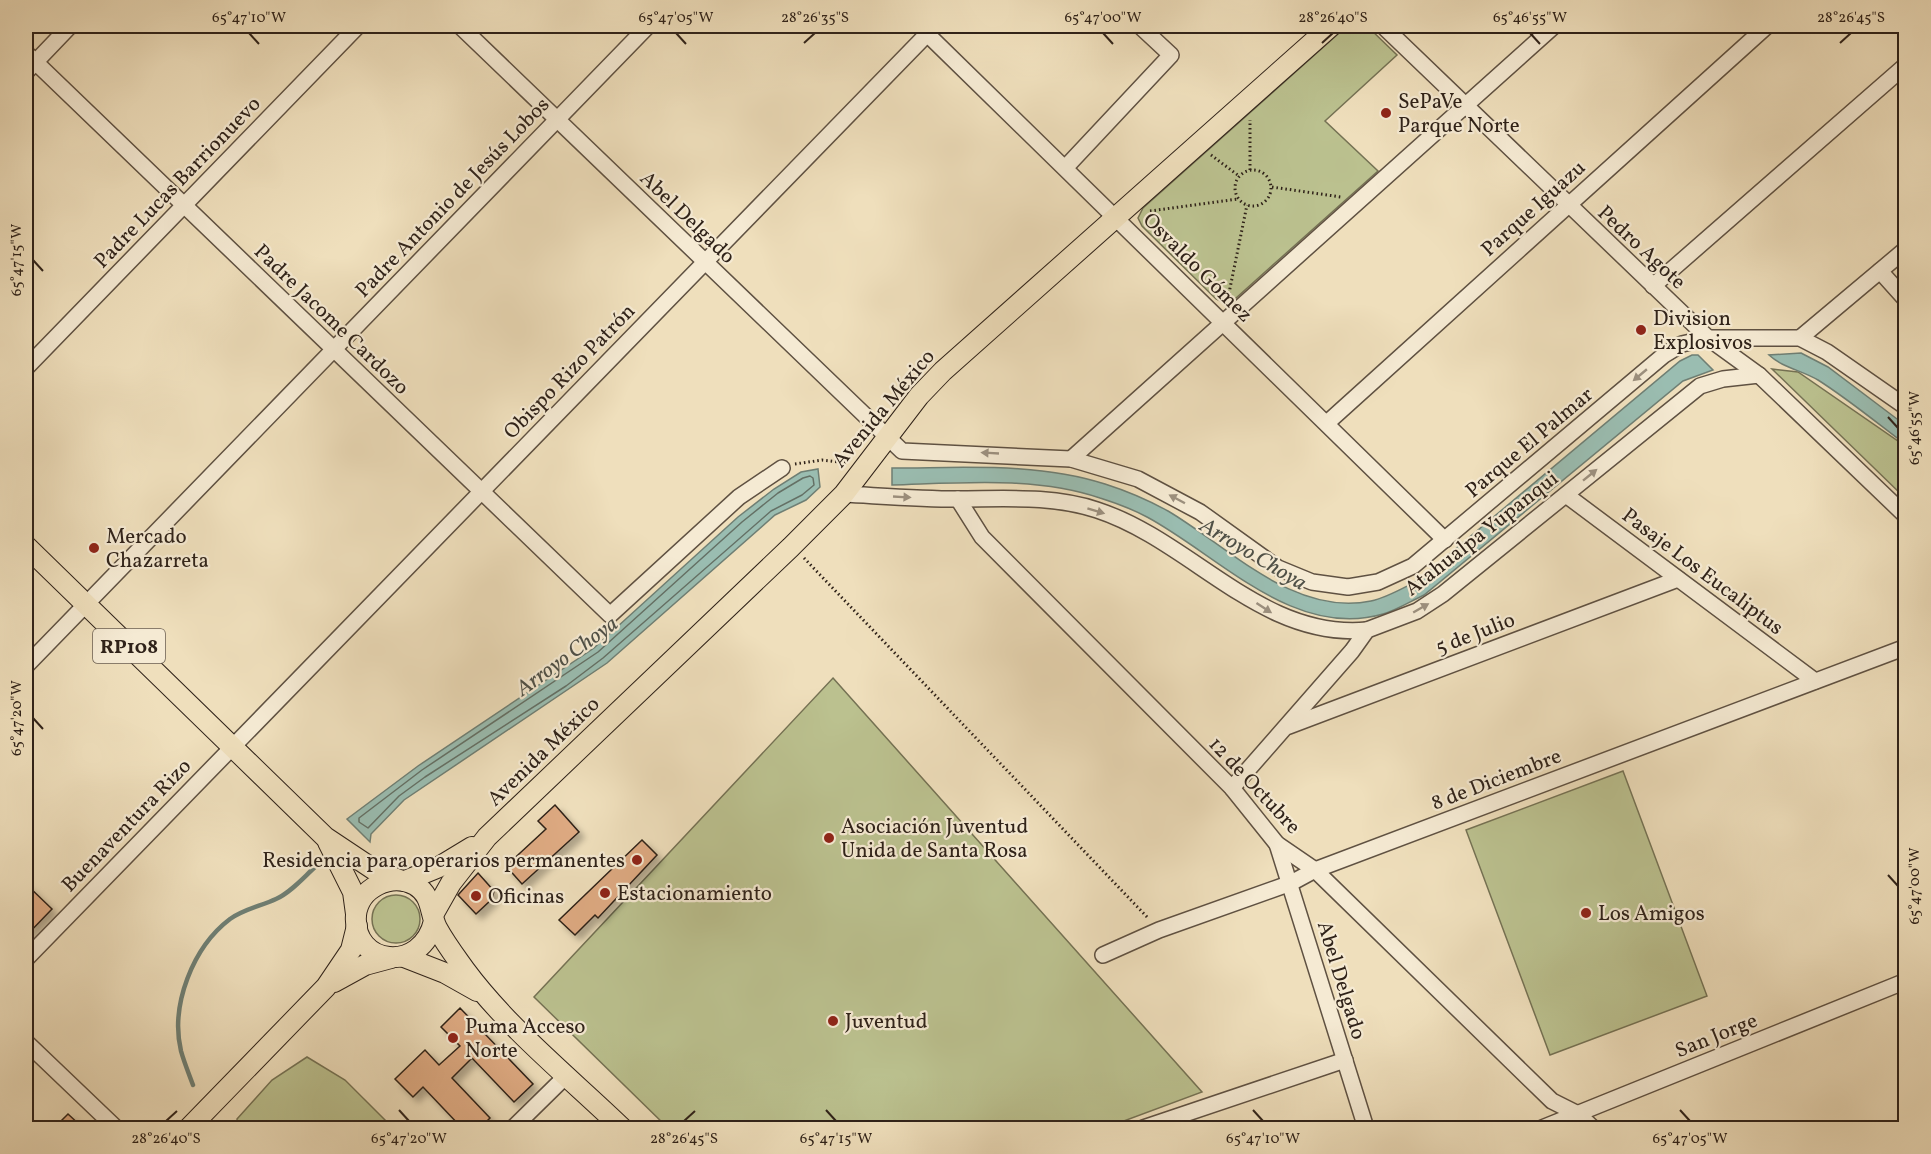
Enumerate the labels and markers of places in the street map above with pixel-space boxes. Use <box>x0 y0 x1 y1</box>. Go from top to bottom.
place label: SePaVe Parque Norte <box>1398 88 1520 141</box>
marker: SePaVe Parque Norte <box>1379 106 1393 120</box>
place label: Division Explosivos <box>1653 305 1752 358</box>
marker: Division Explosivos <box>1634 323 1648 337</box>
place label: Mercado Chazarreta <box>106 523 209 576</box>
marker: Mercado Chazarreta <box>87 541 101 555</box>
place label: Asociación Juventud Unida de Santa Rosa <box>841 813 1028 866</box>
marker: Asociación Juventud Unida de Santa Rosa <box>822 831 836 845</box>
place label: Residencia para operarios permanentes <box>262 847 625 876</box>
marker: Residencia para operarios permanentes <box>630 853 644 867</box>
place label: Estacionamiento <box>617 880 772 909</box>
place label: Oficinas <box>488 883 564 912</box>
marker: Estacionamiento <box>598 886 612 900</box>
marker: Oficinas <box>469 889 483 903</box>
place label: Los Amigos <box>1598 900 1705 929</box>
marker: Los Amigos <box>1579 906 1593 920</box>
place label: Juventud <box>845 1008 928 1037</box>
place label: Puma Acceso Norte <box>465 1013 586 1066</box>
marker: Juventud <box>826 1014 840 1028</box>
marker: Puma Acceso Norte <box>446 1031 460 1045</box>

